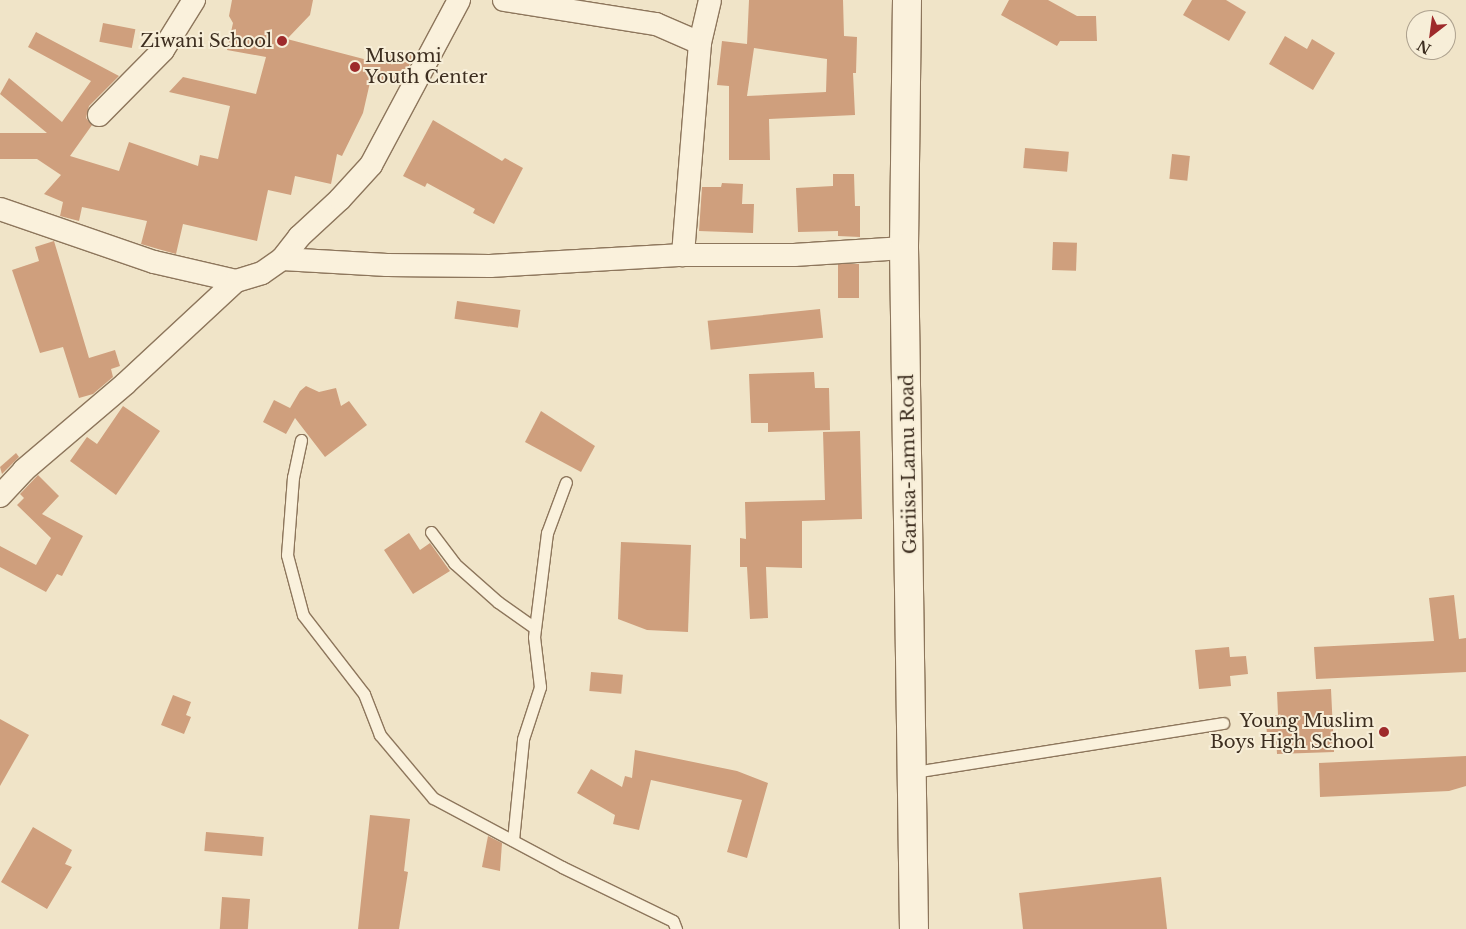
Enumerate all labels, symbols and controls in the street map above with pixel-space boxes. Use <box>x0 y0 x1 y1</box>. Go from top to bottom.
north arrow <box>1406 10 1456 60</box>
place label: Ziwani School <box>140 30 272 52</box>
marker: Ziwani School <box>276 35 288 47</box>
text: N <box>1414 36 1434 58</box>
place label: Musomi Youth Center <box>365 46 487 88</box>
marker: Musomi Youth Center <box>349 61 361 73</box>
street label: Gariisa-Lamu Road <box>897 374 921 554</box>
place label: Young Muslim Boys High School <box>1210 711 1374 754</box>
marker: Young Muslim Boys High School <box>1378 726 1390 738</box>

